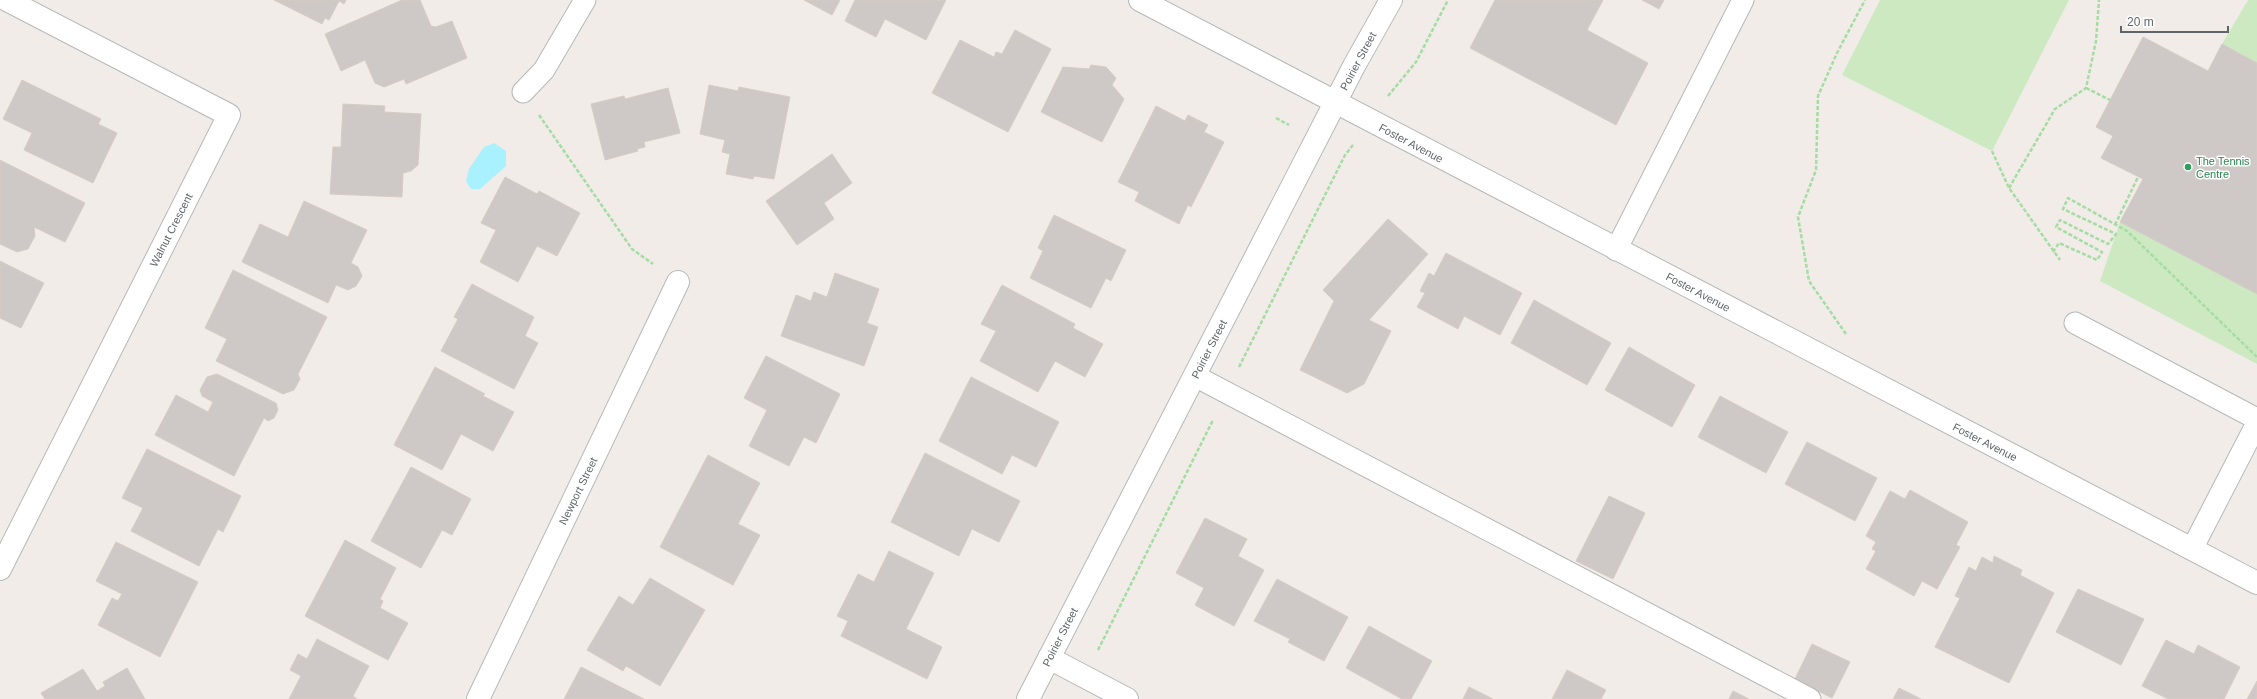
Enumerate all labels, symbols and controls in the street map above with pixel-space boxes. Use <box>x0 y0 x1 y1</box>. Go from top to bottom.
scale bar <box>2121 8 2228 34</box>
text: 20 m <box>2127 15 2154 29</box>
street label: Poirier Street <box>1338 30 1378 92</box>
street label: Foster Avenue <box>1377 121 1445 165</box>
place label: The Tennis Centre <box>2196 155 2250 180</box>
marker: The Tennis Centre <box>2183 162 2193 172</box>
street label: Walnut Crescent <box>147 191 195 269</box>
street label: Foster Avenue <box>1664 270 1732 314</box>
street label: Poirier Street <box>1189 318 1229 380</box>
street label: Foster Avenue <box>1951 421 2019 463</box>
street label: Newport Street <box>557 455 599 527</box>
street label: Poirier Street <box>1040 606 1080 668</box>

